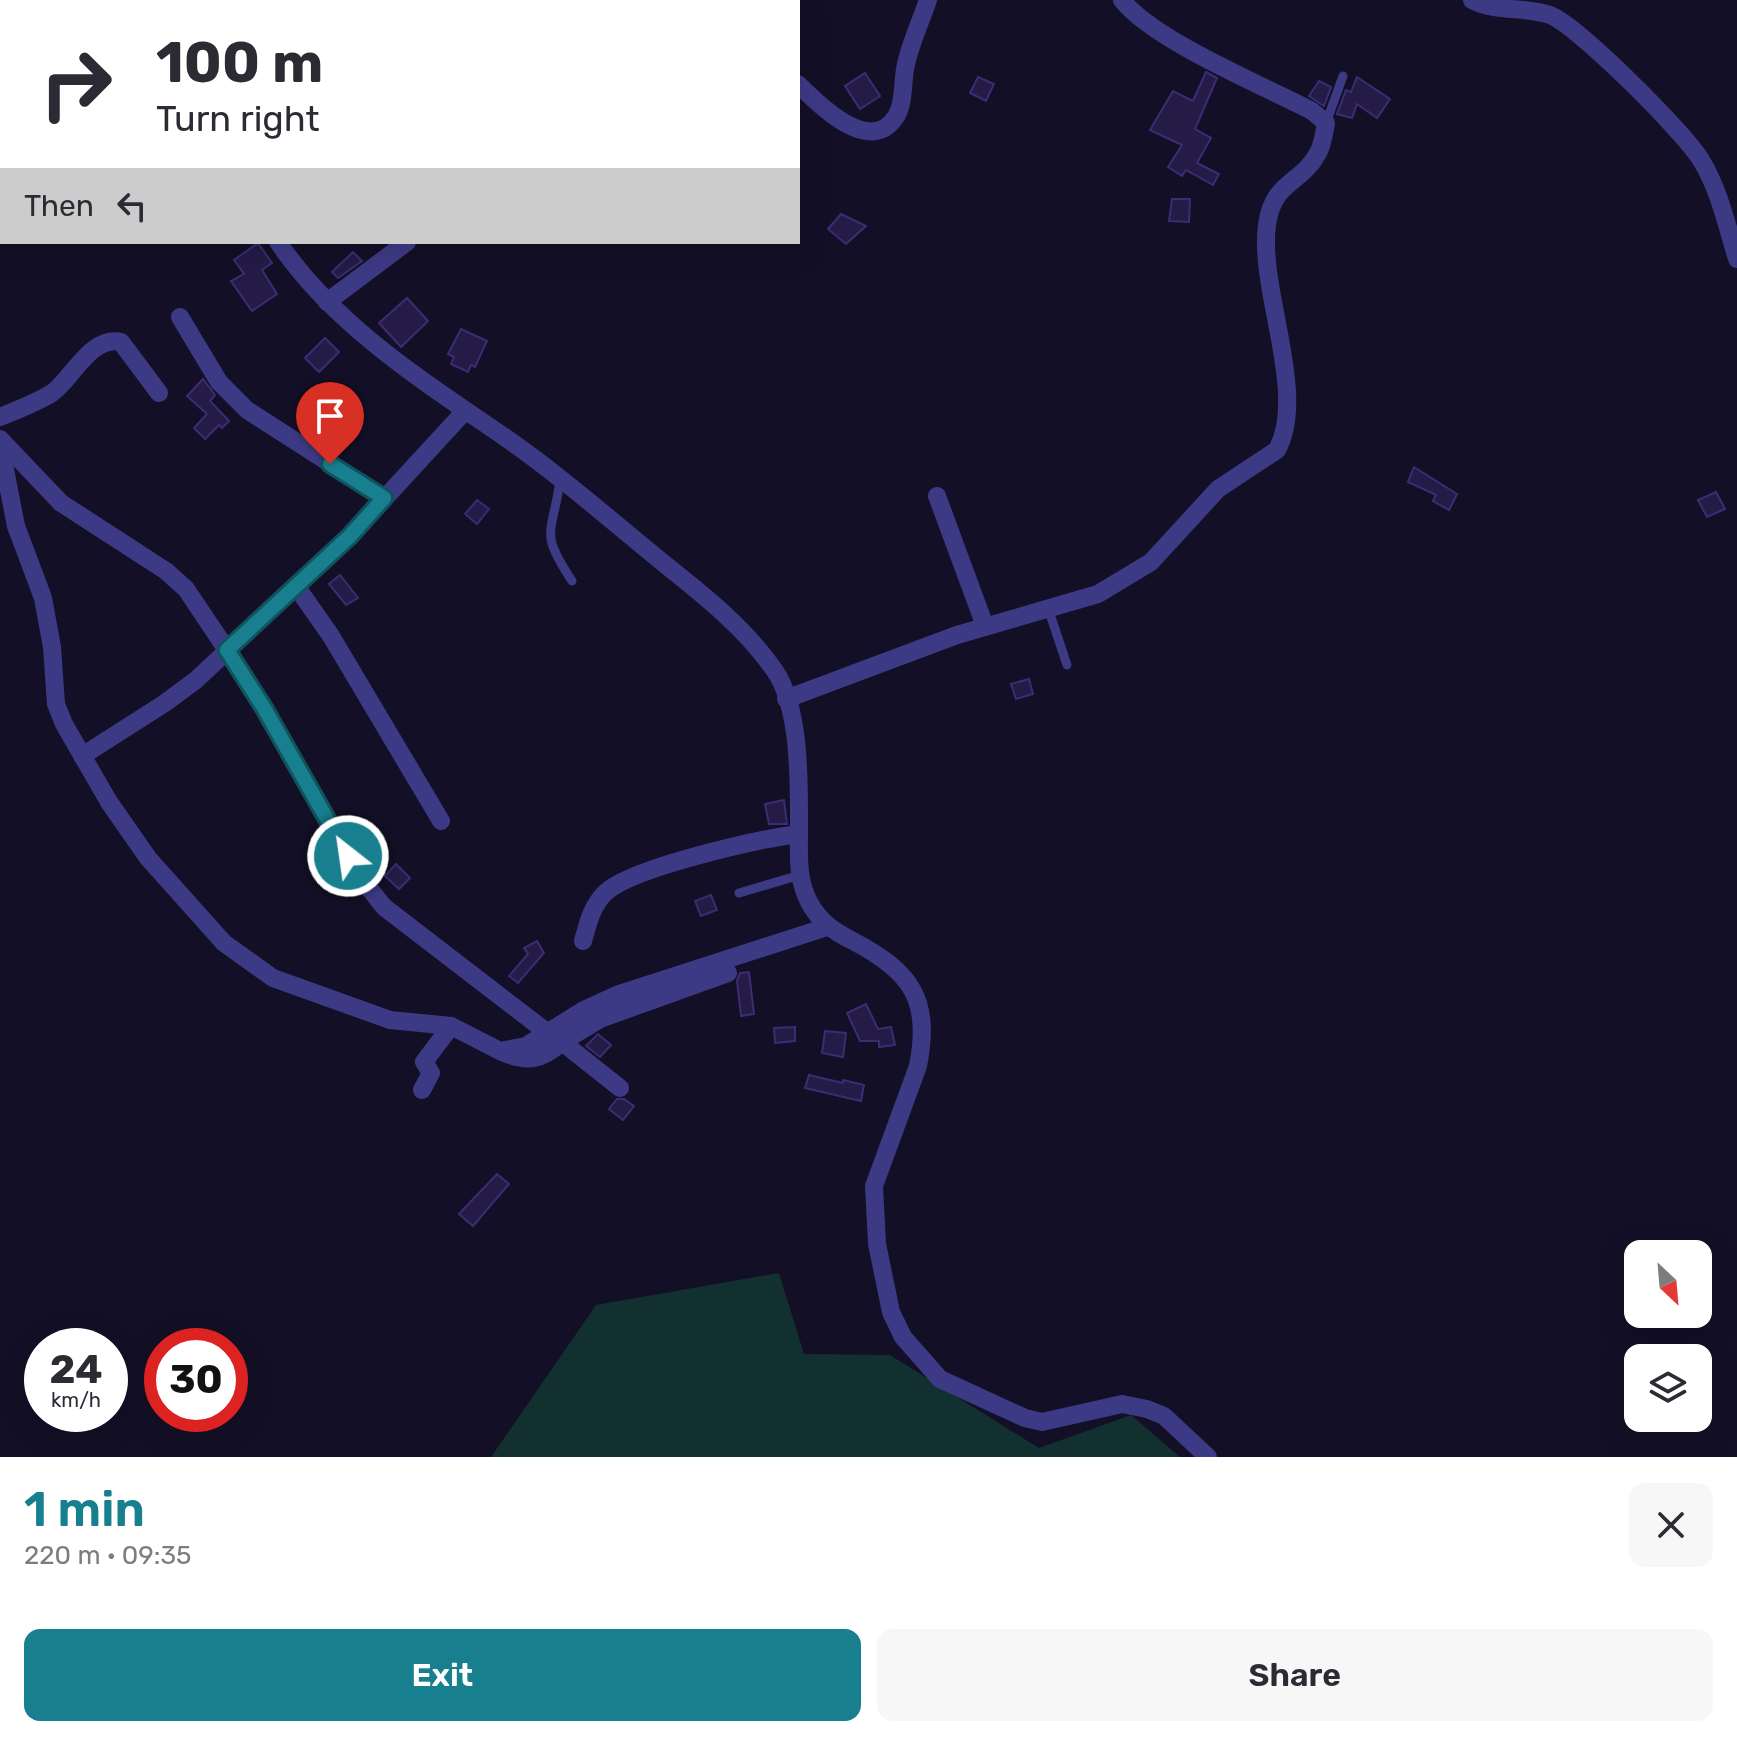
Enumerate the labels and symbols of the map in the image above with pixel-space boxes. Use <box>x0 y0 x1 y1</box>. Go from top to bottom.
pin <box>296 382 364 464</box>
position arrow <box>306 814 390 898</box>
north arrow <box>1624 1240 1712 1328</box>
speed limit sign: 30 <box>144 1328 248 1432</box>

